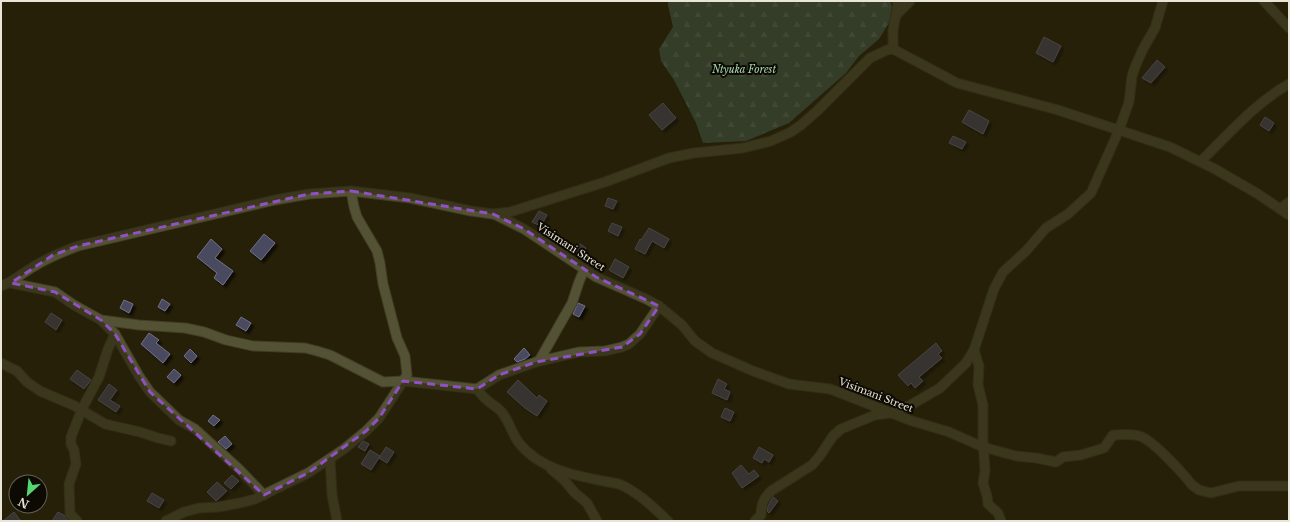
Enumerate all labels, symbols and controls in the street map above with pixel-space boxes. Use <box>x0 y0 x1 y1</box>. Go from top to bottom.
park label: Ntyuka Forest <box>711 63 776 76</box>
street label: Visimani Street <box>534 220 608 274</box>
street label: Visimani Street <box>836 374 915 415</box>
north arrow <box>8 474 48 514</box>
text: N <box>15 494 31 511</box>

